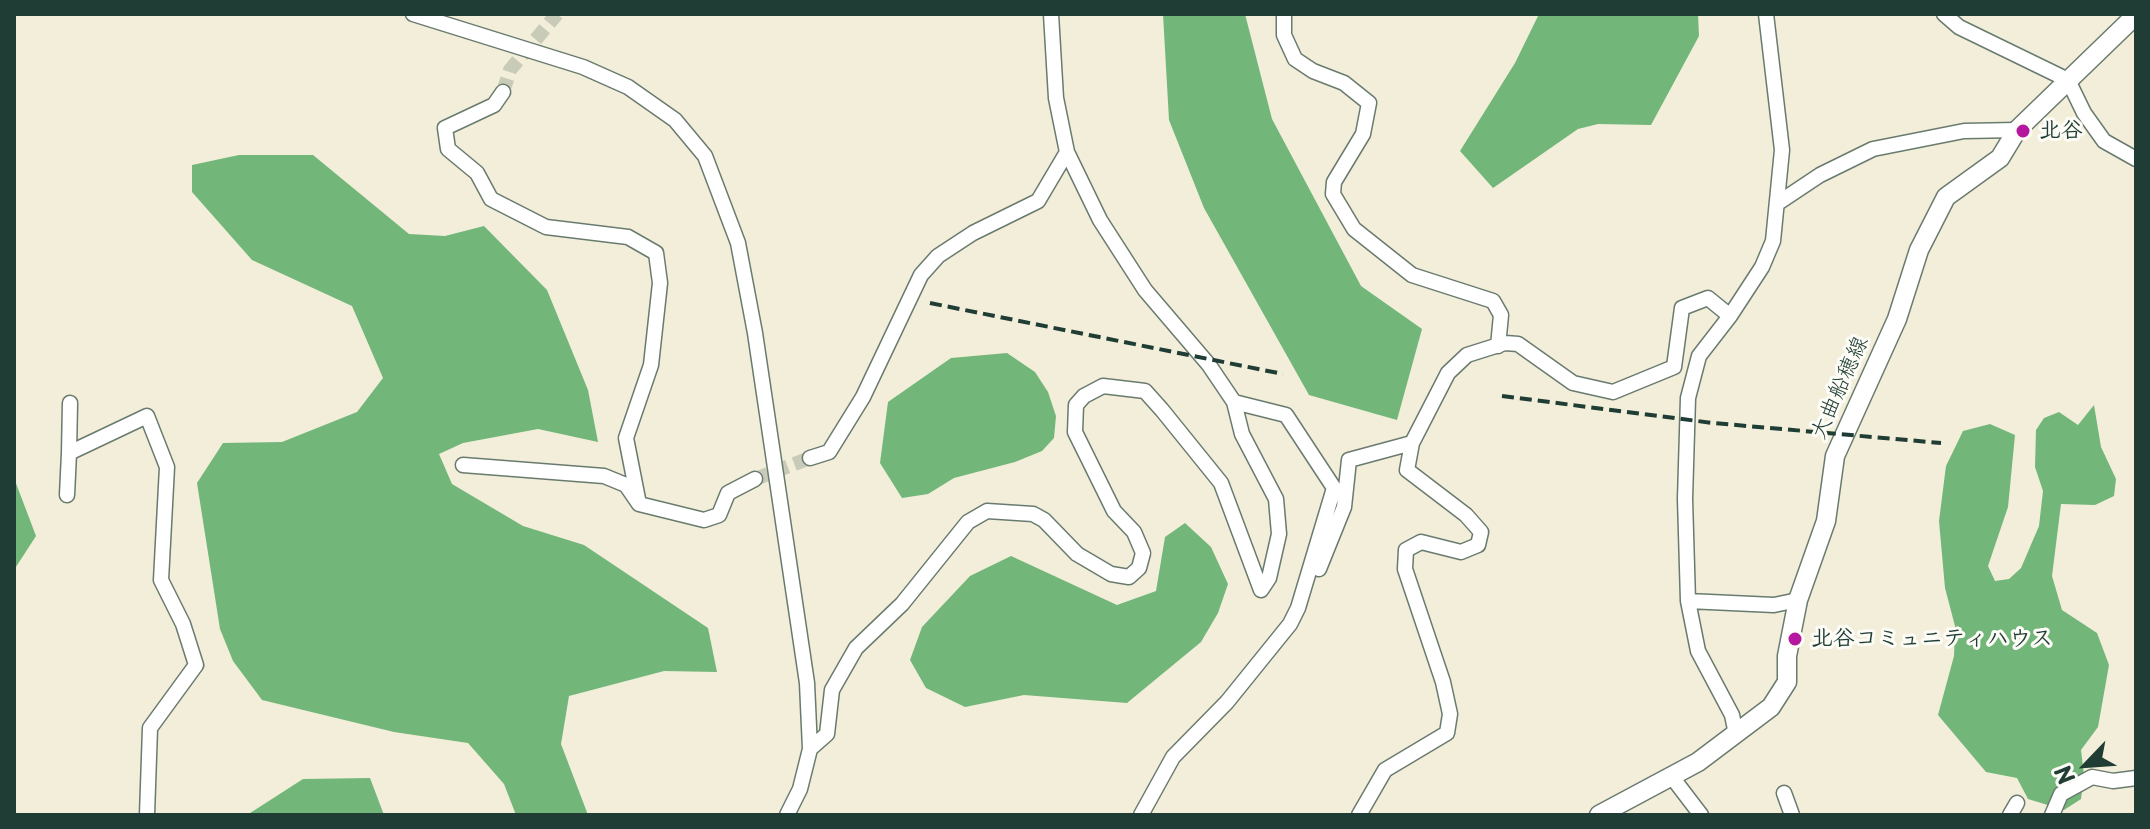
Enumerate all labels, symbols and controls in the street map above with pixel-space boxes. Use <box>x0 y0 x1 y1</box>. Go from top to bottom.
place label: 北谷 <box>2039 118 2083 144</box>
marker: 北谷 <box>2014 122 2032 140</box>
street label: 大曲船穂線 <box>1806 332 1874 444</box>
place label: 北谷コミュニティハウス <box>1811 626 2053 652</box>
marker: 北谷コミュニティハウス <box>1786 630 1804 648</box>
north arrow <box>2046 725 2126 805</box>
text: N <box>2045 760 2082 790</box>

